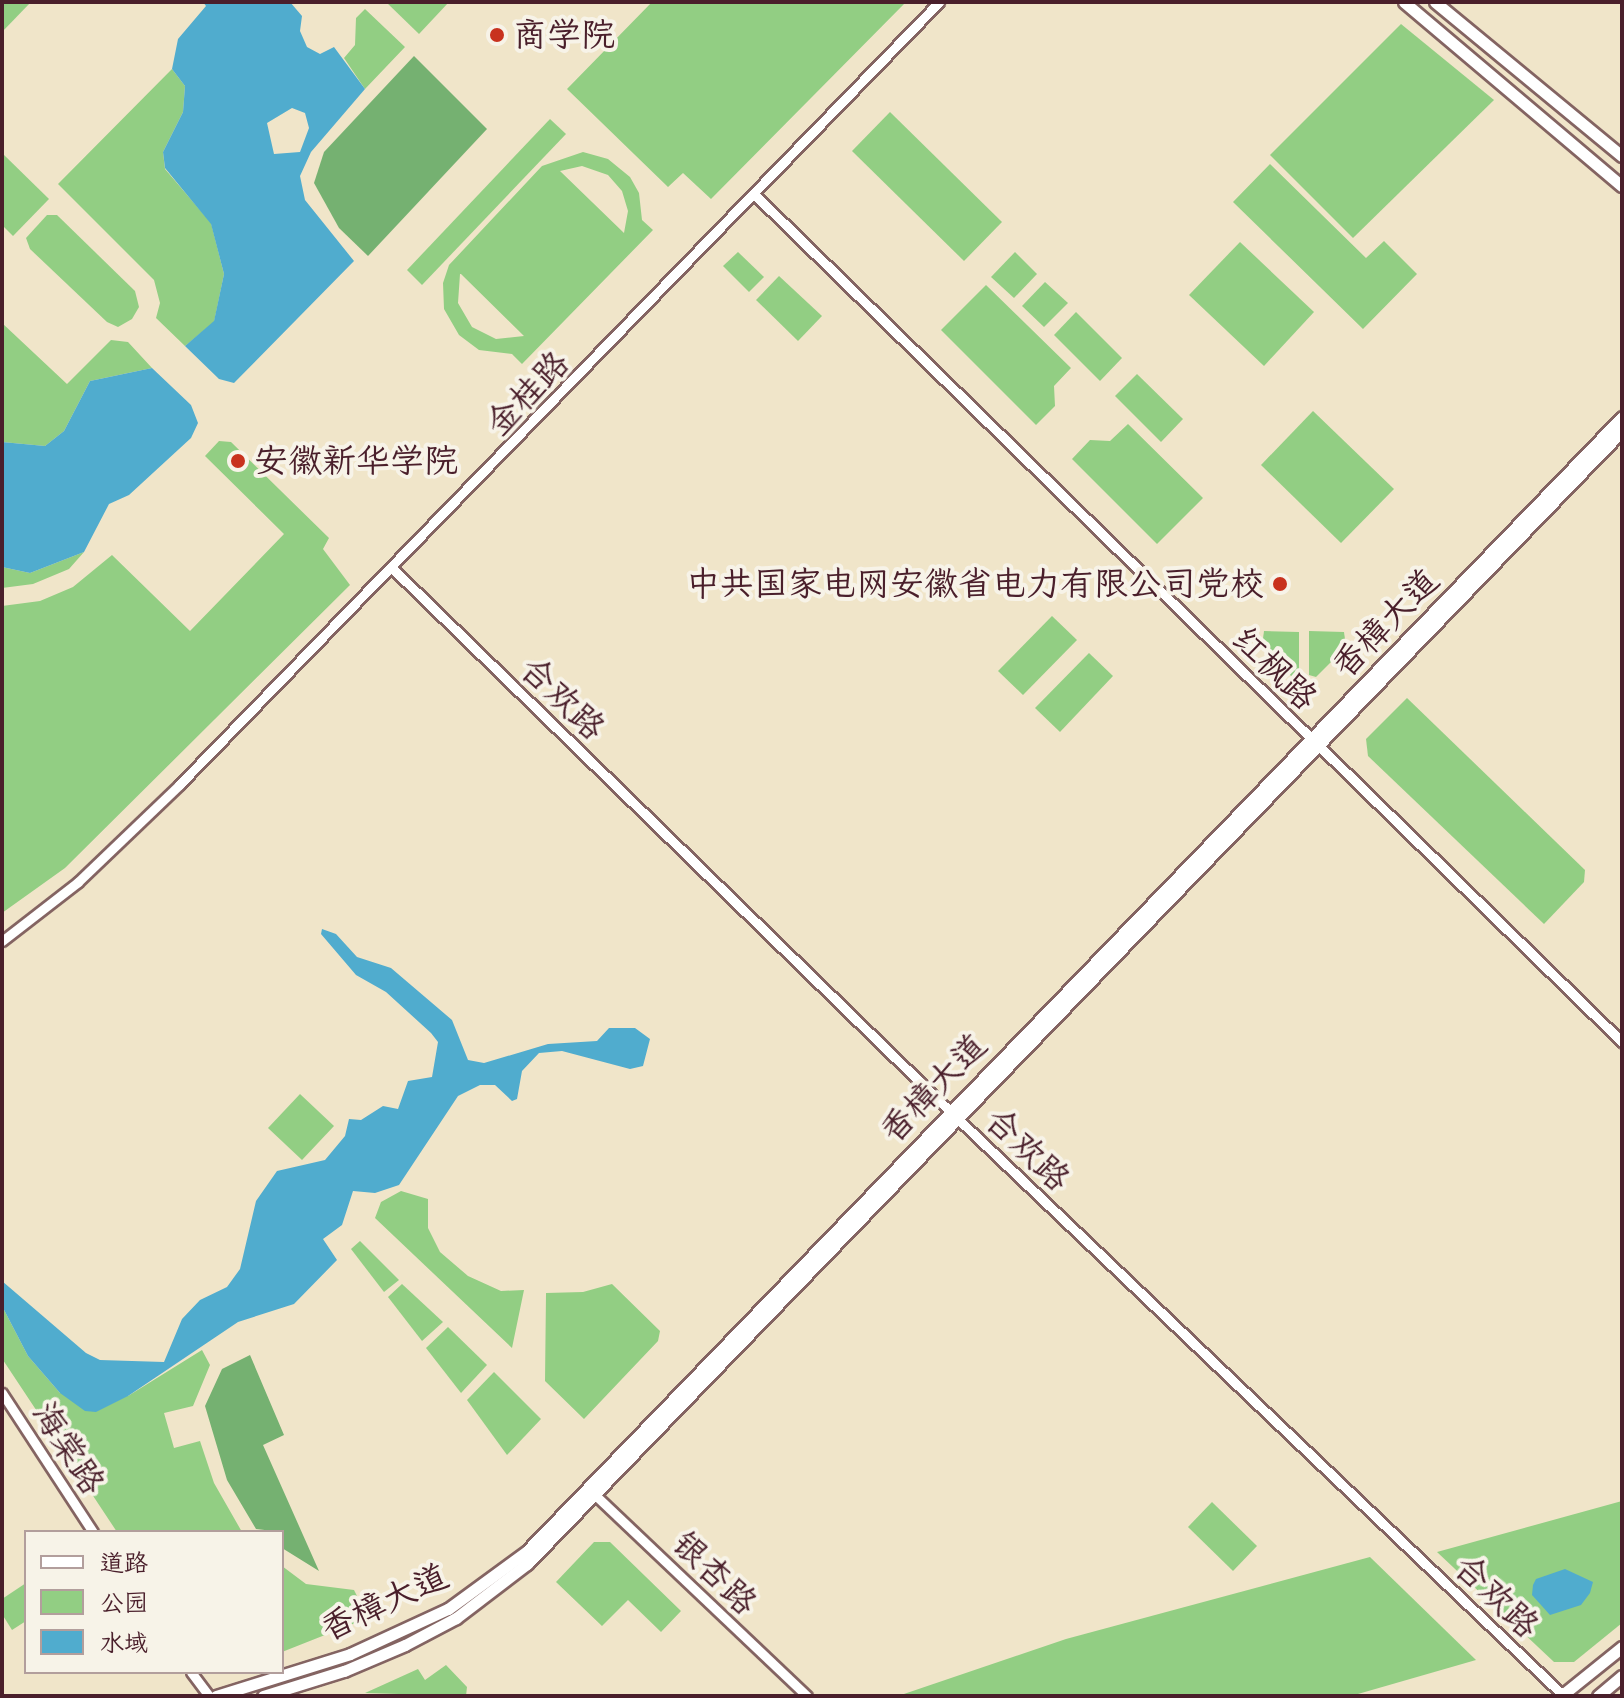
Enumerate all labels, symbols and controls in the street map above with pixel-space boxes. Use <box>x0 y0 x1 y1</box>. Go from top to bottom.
place label: 商学院 <box>513 15 615 55</box>
marker: 商学院 <box>488 26 506 44</box>
street label: 金桂路 <box>477 342 577 444</box>
place label: 安徽新华学院 <box>254 441 458 481</box>
marker: 安徽新华学院 <box>229 452 247 470</box>
street label: 香樟大道 <box>1323 560 1447 686</box>
place label: 中共国家电网安徽省电力有限公司党校 <box>686 564 1264 604</box>
marker: 中共国家电网安徽省电力有限公司党校 <box>1271 575 1289 593</box>
street label: 红枫路 <box>1224 618 1326 718</box>
street label: 合欢路 <box>512 648 614 748</box>
street label: 香樟大道 <box>871 1025 995 1151</box>
street label: 合欢路 <box>977 1099 1079 1199</box>
street label: 海棠路 <box>24 1394 114 1502</box>
street label: 银杏路 <box>664 1523 766 1623</box>
legend <box>24 1530 284 1674</box>
street label: 合欢路 <box>1446 1546 1548 1646</box>
text: 道路 <box>100 1548 148 1578</box>
street label: 香樟大道 <box>314 1555 454 1649</box>
text: 公园 <box>100 1588 148 1618</box>
text: 水域 <box>100 1628 148 1658</box>

